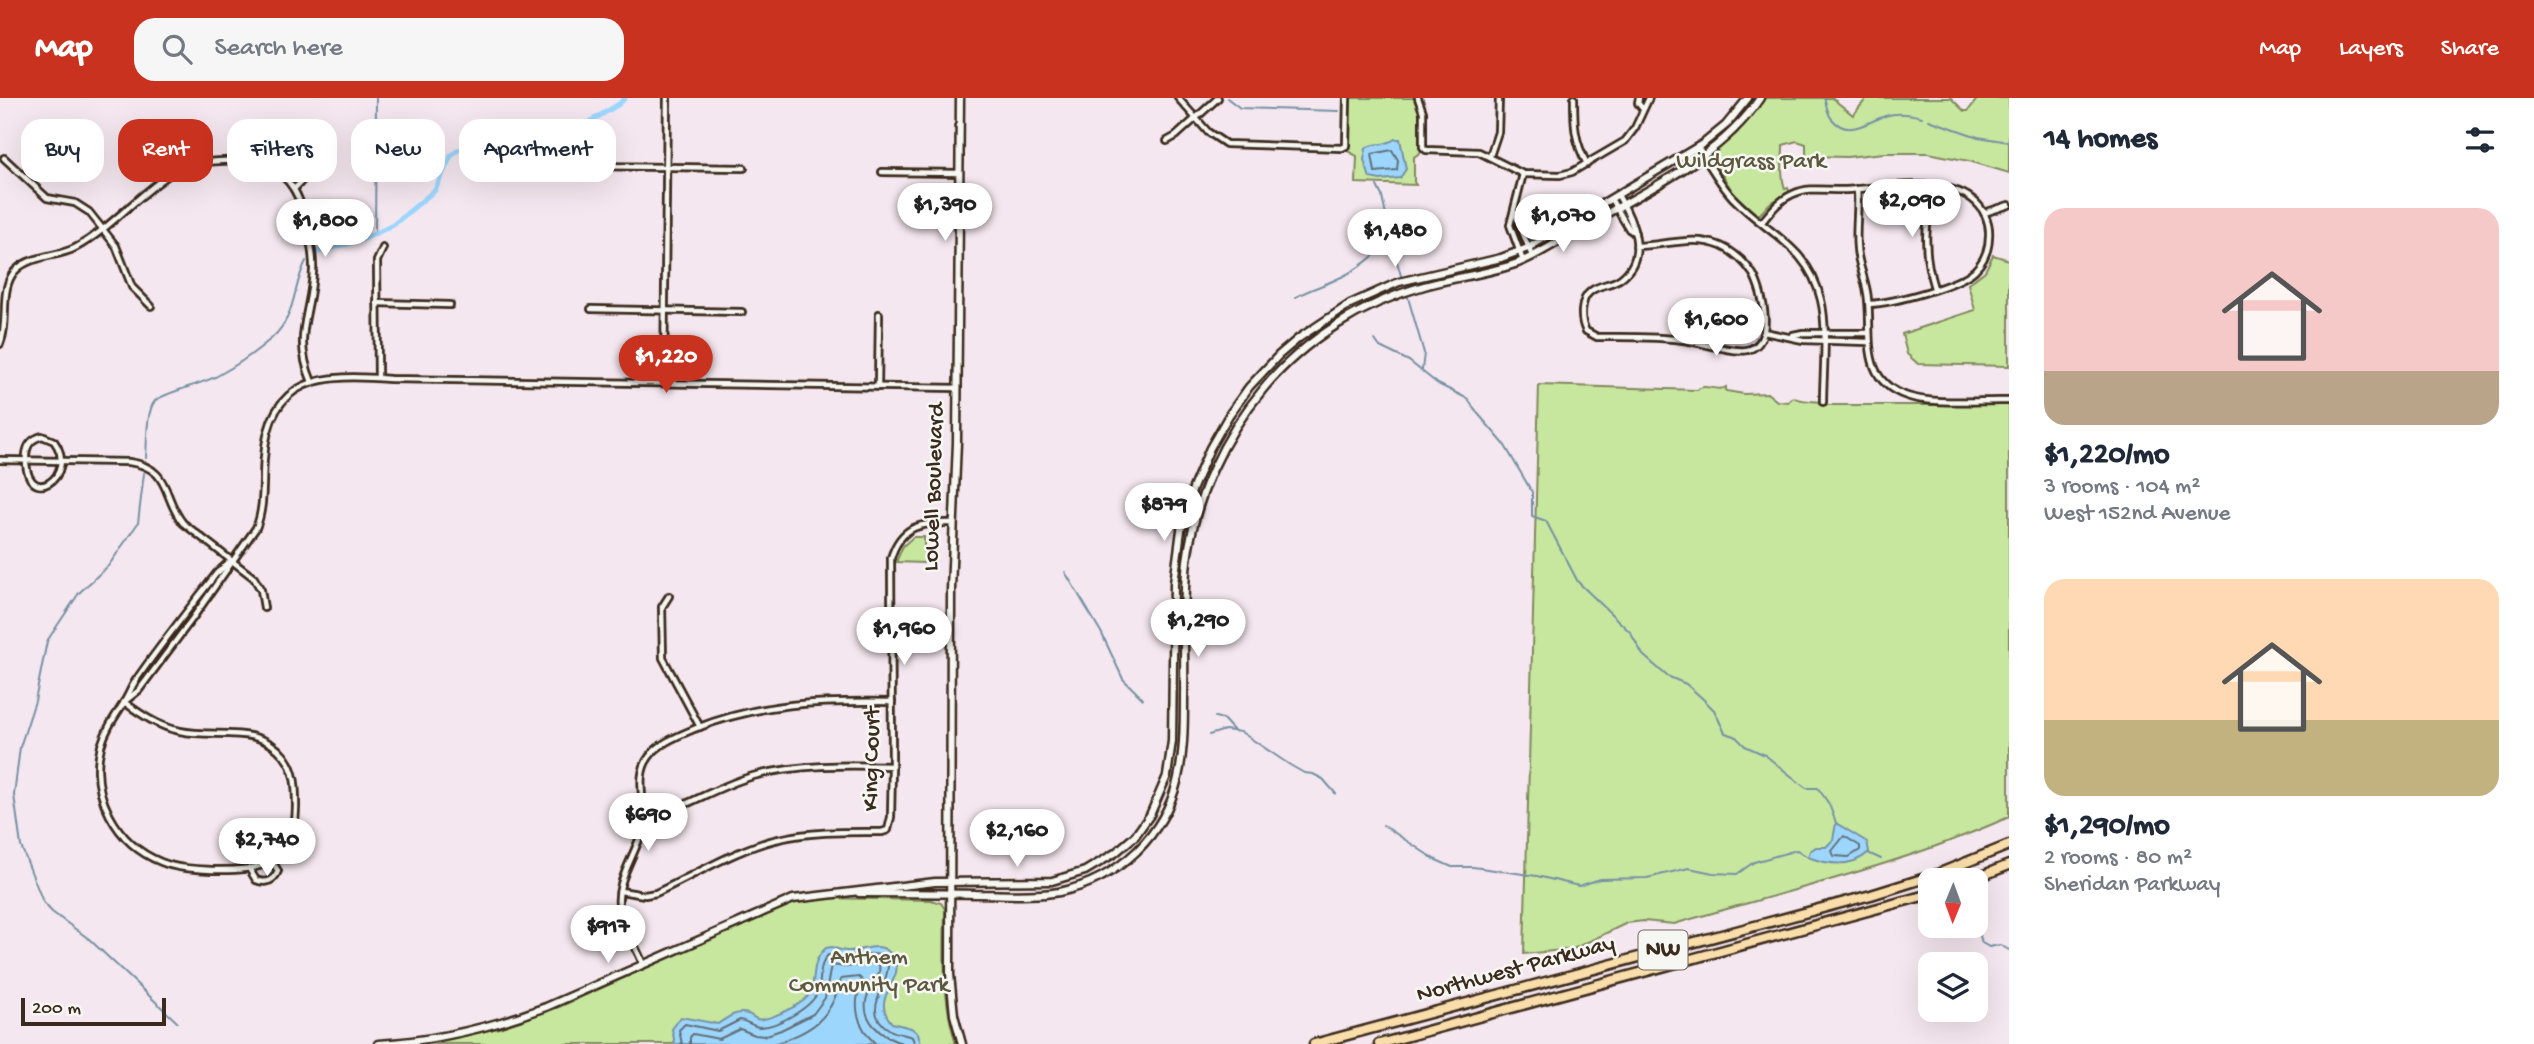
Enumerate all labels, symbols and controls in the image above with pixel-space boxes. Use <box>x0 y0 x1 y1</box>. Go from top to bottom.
search box <box>134 18 624 81</box>
text: Map <box>35 30 92 68</box>
icon: search <box>158 30 196 68</box>
text: Search here <box>214 34 343 65</box>
text: Map <box>2259 35 2301 64</box>
text: Layers <box>2339 35 2403 64</box>
text: Share <box>2441 35 2499 64</box>
chip: Buy <box>21 119 104 182</box>
chip: Rent <box>118 119 213 182</box>
chip: Filters <box>227 119 337 182</box>
chip: New <box>351 119 445 182</box>
chip: Apartment <box>459 119 616 182</box>
icon: filters <box>2461 121 2499 159</box>
text: 14 homes <box>2044 123 2157 158</box>
park label: Wildgrass Park <box>1676 148 1828 177</box>
pin: $2,090 <box>1855 180 1969 239</box>
pin: $1,390 <box>888 184 1002 243</box>
text: $2,090 <box>1879 188 1945 215</box>
text: $1,390 <box>913 192 977 219</box>
pin: $1,070 <box>1506 194 1620 254</box>
pin: $1,800 <box>268 200 382 259</box>
text: $1,070 <box>1531 203 1595 230</box>
text: $1,800 <box>292 208 358 235</box>
pin: $1,480 <box>1338 209 1452 269</box>
text: $1,480 <box>1363 218 1427 245</box>
icon: home <box>2209 253 2335 379</box>
pin: $1,600 <box>1659 299 1773 358</box>
text: $1,600 <box>1684 307 1748 334</box>
pin: $1,220 <box>609 336 723 395</box>
text: $1,220 <box>635 344 697 371</box>
street label: Lowell Boulevard <box>918 400 953 572</box>
text: $1,220/mo <box>2044 439 2170 474</box>
text: 3 rooms · 104 m² <box>2044 474 2200 501</box>
pin: $879 <box>1123 484 1205 543</box>
text: $879 <box>1141 492 1187 519</box>
text: West 152nd Avenue <box>2044 501 2230 528</box>
pin: $1,290 <box>1141 600 1255 659</box>
pin: $1,960 <box>847 608 961 667</box>
text: $1,290 <box>1167 608 1229 635</box>
text: $1,960 <box>872 616 936 643</box>
icon: home <box>2209 624 2335 750</box>
street label: King Court <box>858 704 888 811</box>
pin: $690 <box>607 794 689 853</box>
text: $690 <box>625 802 671 829</box>
pin: $2,160 <box>960 810 1074 869</box>
text: $1,290/mo <box>2044 810 2170 845</box>
pin: $2,740 <box>210 818 324 878</box>
text: $2,160 <box>986 818 1048 845</box>
text: $2,740 <box>235 827 299 854</box>
text: 2 rooms · 80 m² <box>2044 845 2192 872</box>
north arrow <box>1918 868 1988 938</box>
map controls <box>1918 868 1988 1022</box>
text: Sheridan Parkway <box>2044 872 2220 899</box>
pin: $917 <box>567 906 649 965</box>
text: $917 <box>586 914 630 941</box>
street label: Northwest Parkway <box>1414 930 1619 1010</box>
road number: NW <box>1638 930 1688 970</box>
park label: Anthem Community Park <box>789 944 952 1001</box>
button: layers <box>1918 952 1988 1022</box>
scale bar <box>21 995 166 1027</box>
text: 200 m <box>32 998 81 1021</box>

